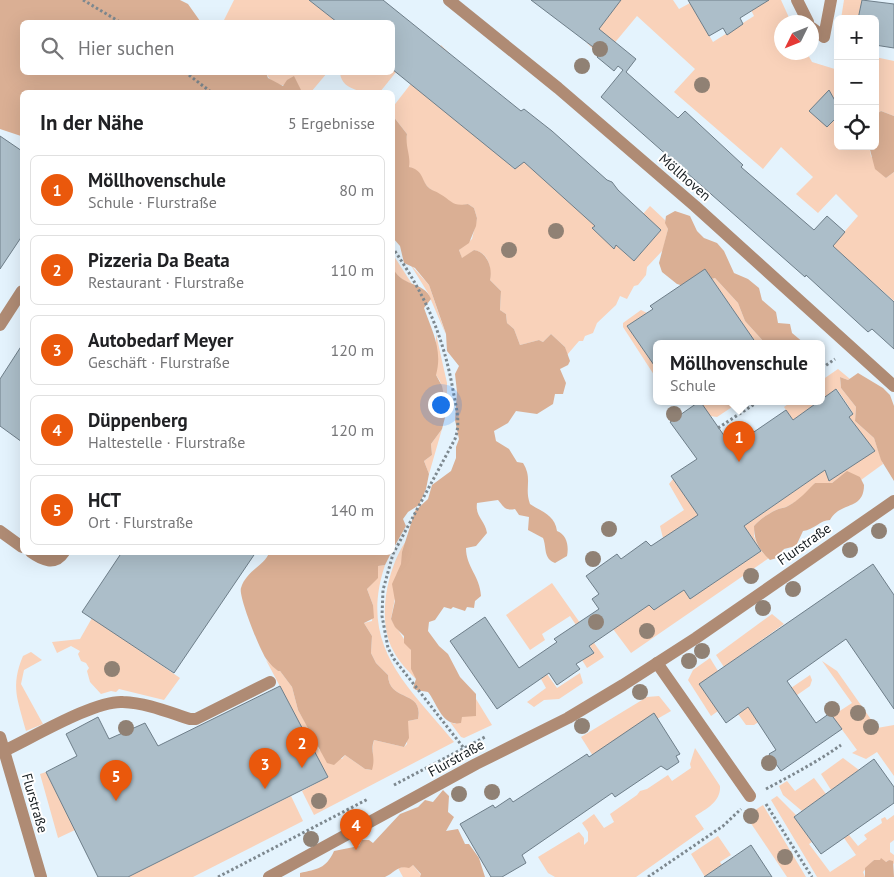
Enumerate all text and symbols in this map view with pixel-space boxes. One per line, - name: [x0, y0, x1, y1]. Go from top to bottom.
- north arrow: [774, 15, 819, 60]
- map controls: [834, 15, 879, 150]
- button: +: [834, 15, 879, 60]
- search box: [20, 20, 395, 75]
- icon: search: [38, 34, 66, 62]
- text: Hier suchen: [78, 36, 174, 60]
- button: −: [834, 60, 879, 105]
- button: locate: [834, 105, 879, 150]
- text: In der Nähe: [40, 109, 144, 136]
- text: 5 Ergebnisse: [288, 113, 375, 133]
- street label: Möllhoven: [655, 150, 715, 204]
- text: Möllhovenschule: [88, 168, 226, 192]
- text: 1: [52, 180, 62, 200]
- text: 80 m: [339, 180, 374, 200]
- text: Schule · Flurstraße: [88, 192, 217, 212]
- text: Pizzeria Da Beata: [88, 248, 230, 272]
- text: 2: [52, 260, 62, 280]
- text: 110 m: [331, 260, 374, 280]
- text: Restaurant · Flurstraße: [88, 272, 244, 292]
- text: Autobedarf Meyer: [88, 328, 233, 352]
- text: 3: [52, 340, 62, 360]
- text: 120 m: [331, 340, 374, 360]
- popup: [653, 340, 825, 405]
- text: Möllhovenschule: [670, 351, 808, 375]
- text: Geschäft · Flurstraße: [88, 352, 230, 372]
- text: Schule: [670, 375, 716, 395]
- your location: [428, 392, 454, 418]
- text: Düppenberg: [88, 408, 188, 432]
- text: 4: [52, 420, 62, 440]
- text: 120 m: [331, 420, 374, 440]
- pin: 1: [723, 421, 755, 462]
- text: Haltestelle · Flurstraße: [88, 432, 245, 452]
- text: HCT: [88, 488, 121, 512]
- text: 5: [52, 500, 62, 520]
- text: 140 m: [331, 500, 374, 520]
- text: Ort · Flurstraße: [88, 512, 193, 532]
- street label: Flurstraße: [774, 519, 834, 569]
- pin: 2: [286, 727, 318, 768]
- street label: Flurstraße: [425, 735, 487, 781]
- pin: 3: [249, 748, 281, 789]
- pin: 5: [100, 760, 132, 801]
- street label: Flurstraße: [18, 771, 52, 835]
- pin: 4: [340, 809, 372, 850]

